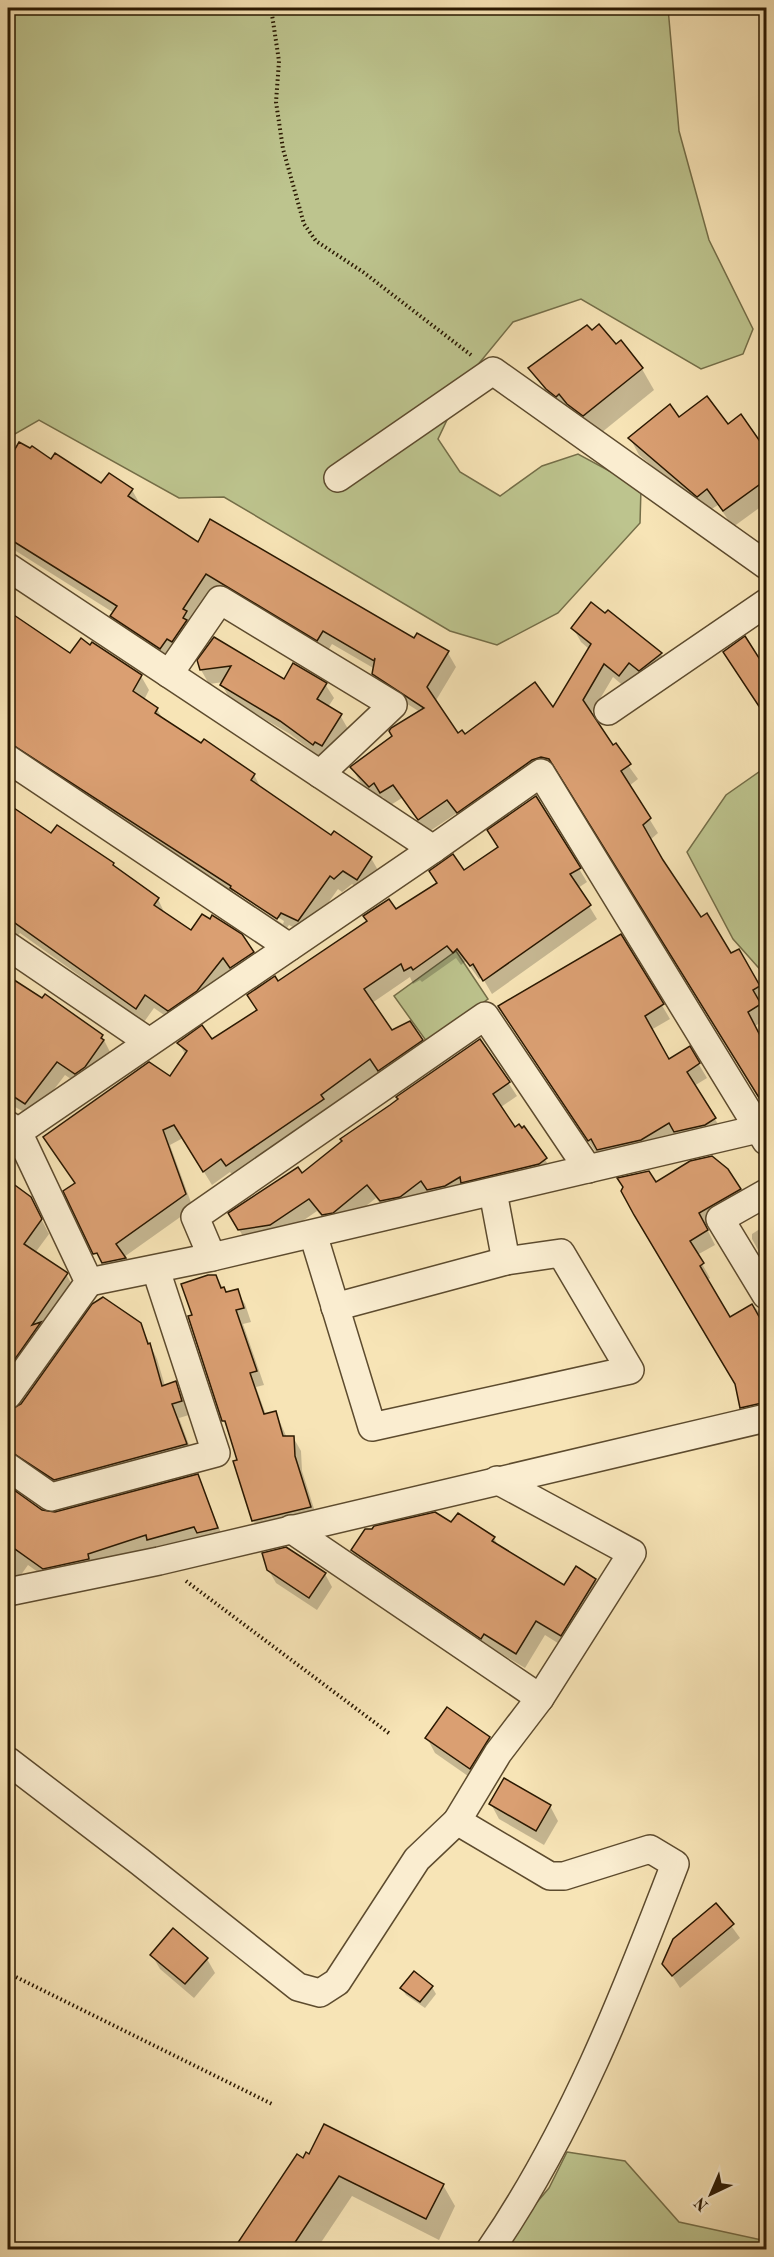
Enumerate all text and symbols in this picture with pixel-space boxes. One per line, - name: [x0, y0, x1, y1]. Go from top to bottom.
- north arrow: [681, 2164, 741, 2224]
- text: N: [691, 2193, 712, 2213]

